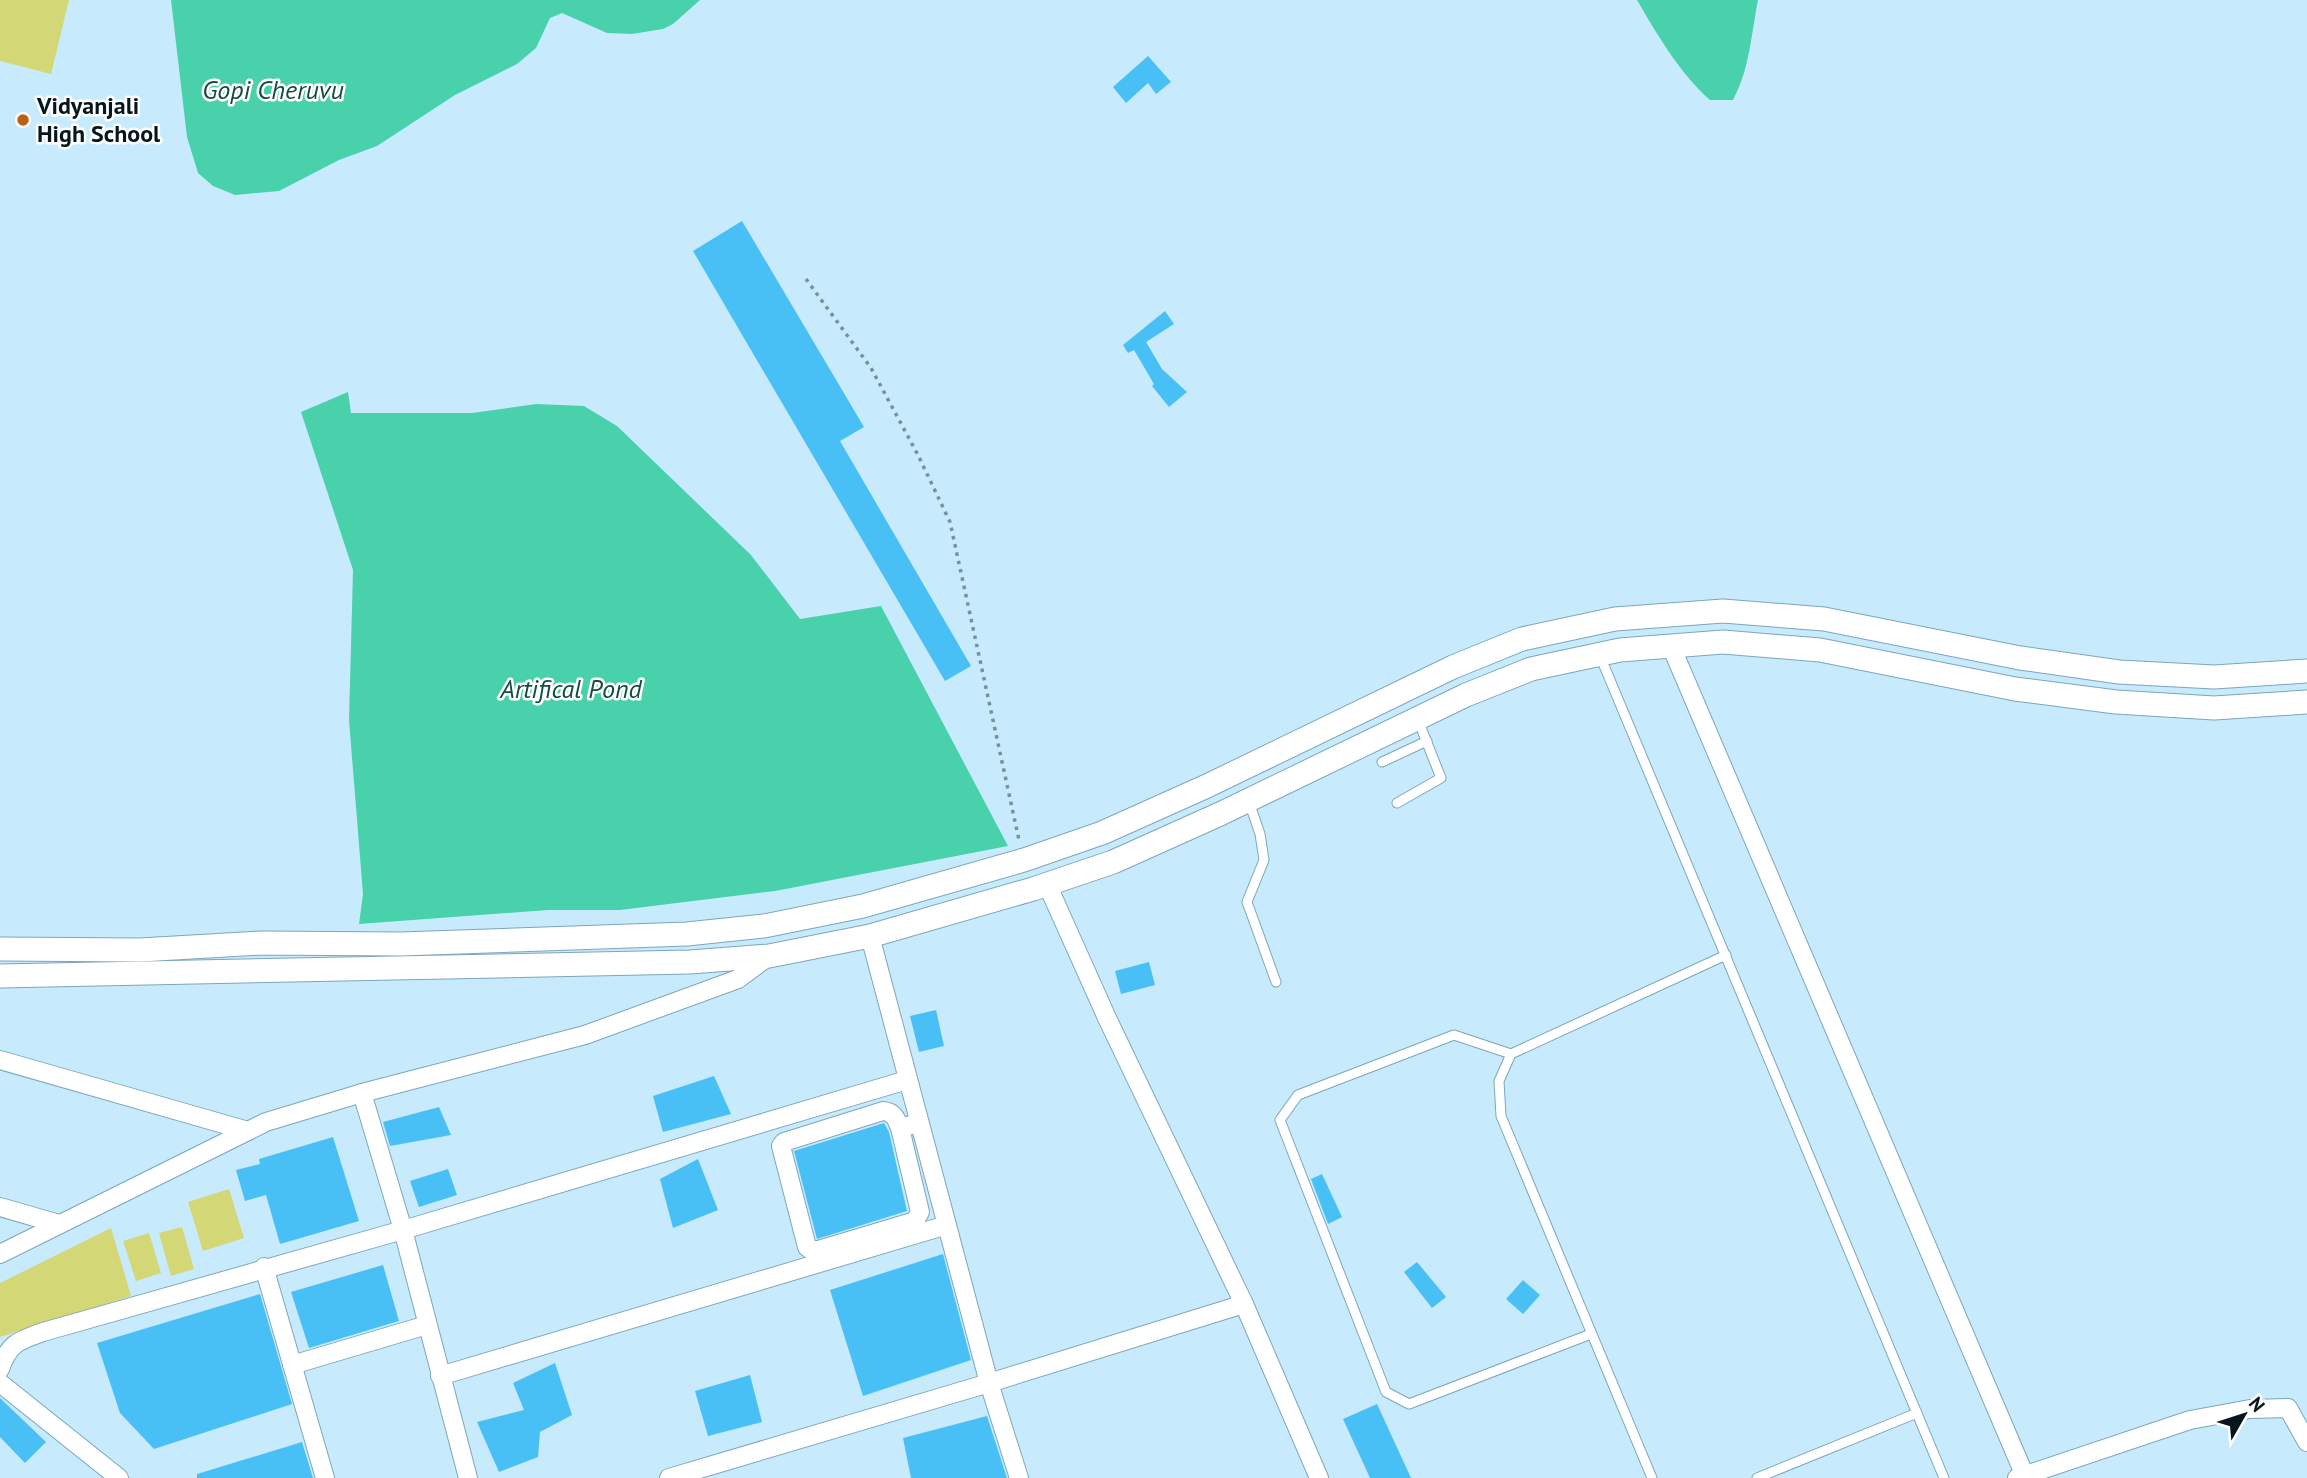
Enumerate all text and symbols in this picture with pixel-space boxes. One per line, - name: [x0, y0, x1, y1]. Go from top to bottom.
- water label: Gopi Cheruvu: [202, 73, 344, 106]
- place label: Vidyanjali High School: [36, 90, 161, 149]
- marker: Vidyanjali High School: [15, 112, 31, 128]
- water label: Artifical Pond: [499, 672, 643, 705]
- north arrow: [2209, 1380, 2279, 1450]
- text: N: [2244, 1392, 2270, 1417]

